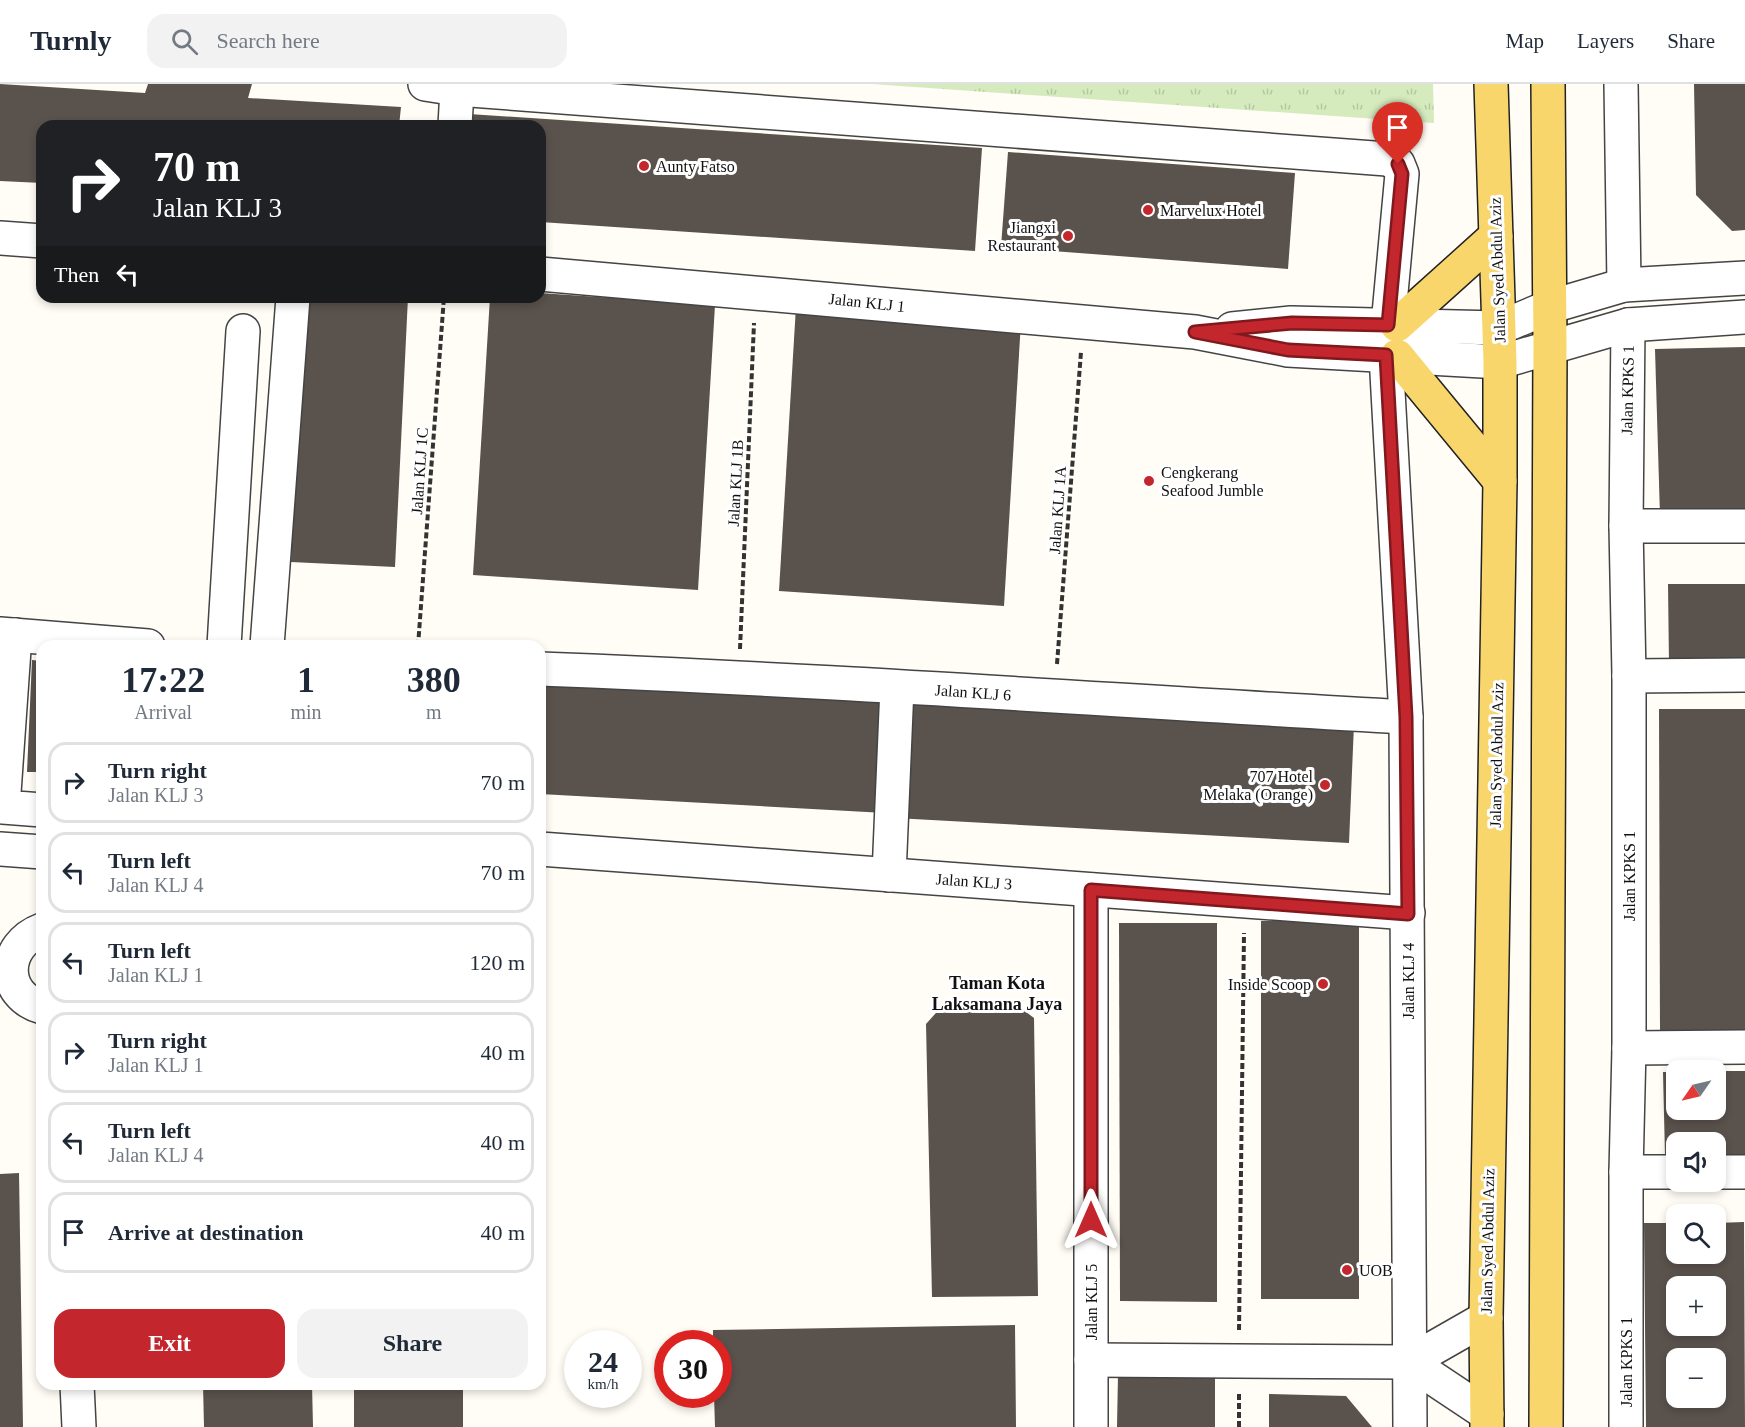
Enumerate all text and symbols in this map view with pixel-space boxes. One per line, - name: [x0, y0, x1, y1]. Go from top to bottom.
- search box: [147, 14, 567, 68]
- text: Turnly: [30, 25, 111, 56]
- icon: search: [168, 25, 201, 58]
- text: Search here: [216, 28, 320, 53]
- text: Map: [1506, 29, 1544, 53]
- text: Layers: [1577, 29, 1634, 53]
- text: Share: [1667, 29, 1715, 53]
- pin: [1372, 102, 1423, 164]
- icon: arrive: [1381, 111, 1414, 144]
- icon: right: [54, 144, 132, 222]
- text: 70 m: [153, 144, 241, 190]
- place label: Aunty Fatso: [656, 158, 735, 176]
- marker: Aunty Fatso: [637, 159, 651, 173]
- text: Jalan KLJ 3: [153, 193, 282, 223]
- street label: Jalan Syed Abdul Aziz: [1486, 197, 1510, 343]
- place label: Marvelux Hotel: [1160, 202, 1262, 219]
- marker: Marvelux Hotel: [1141, 203, 1155, 217]
- place label: Jiangxi Restaurant: [988, 219, 1057, 254]
- marker: Jiangxi Restaurant: [1061, 229, 1075, 243]
- icon: left: [111, 258, 144, 291]
- text: Then: [54, 262, 99, 287]
- street label: Jalan KLJ 1: [828, 290, 906, 315]
- street label: Jalan KPKS 1: [1618, 345, 1637, 435]
- street label: Jalan KLJ 1C: [408, 427, 431, 515]
- street label: Jalan KLJ 1B: [725, 439, 746, 527]
- place label: Cengkerang Seafood Jumble: [1161, 464, 1264, 499]
- street label: Jalan KLJ 1A: [1046, 465, 1069, 555]
- marker: Cengkerang Seafood Jumble: [1142, 474, 1156, 488]
- text: 17:22: [121, 660, 205, 700]
- text: 1: [297, 660, 315, 700]
- text: 380: [407, 660, 461, 700]
- street label: Jalan KLJ 6: [934, 681, 1012, 704]
- street label: Jalan Syed Abdul Aziz: [1487, 682, 1507, 828]
- text: Arrival: [134, 701, 192, 723]
- text: min: [290, 701, 322, 723]
- text: m: [426, 701, 442, 723]
- text: Turn right: [108, 758, 207, 783]
- icon: right: [57, 766, 90, 799]
- place label: 707 Hotel Melaka (Orange): [1203, 768, 1314, 804]
- text: 70 m: [480, 770, 525, 795]
- marker: 707 Hotel Melaka (Orange): [1318, 778, 1332, 792]
- text: Jalan KLJ 3: [108, 784, 204, 806]
- street label: Jalan KPKS 1: [1621, 831, 1638, 921]
- text: Turn left: [108, 848, 191, 873]
- icon: left: [57, 856, 90, 889]
- text: 70 m: [480, 860, 525, 885]
- street label: Jalan KLJ 3: [935, 870, 1013, 893]
- text: Jalan KLJ 4: [108, 874, 204, 896]
- text: Turn left: [108, 938, 191, 963]
- street label: Jalan KLJ 4: [1400, 943, 1417, 1019]
- icon: left: [57, 946, 90, 979]
- text: 120 m: [469, 950, 525, 975]
- text: Jalan KLJ 1: [108, 964, 204, 986]
- district label: Taman Kota Laksamana Jaya: [932, 973, 1062, 1014]
- place label: Inside Scoop: [1228, 976, 1311, 994]
- marker: Inside Scoop: [1316, 977, 1330, 991]
- text: Turn right: [108, 1028, 207, 1053]
- icon: right: [57, 1036, 90, 1069]
- text: 40 m: [480, 1040, 525, 1065]
- text: Jalan KLJ 1: [108, 1054, 204, 1076]
- north arrow: [1666, 1060, 1726, 1120]
- map controls: [1666, 1060, 1726, 1408]
- text: Turn left: [108, 1118, 191, 1143]
- icon: left: [57, 1126, 90, 1159]
- text: 40 m: [480, 1130, 525, 1155]
- button: sound: [1666, 1132, 1726, 1192]
- text: Jalan KLJ 4: [108, 1144, 204, 1166]
- street label: Jalan Syed Abdul Aziz: [1478, 1168, 1498, 1314]
- position arrow: [1059, 1188, 1123, 1252]
- button: search: [1666, 1204, 1726, 1264]
- icon: arrive: [57, 1216, 90, 1249]
- text: Arrive at destination: [108, 1220, 304, 1245]
- text: 40 m: [480, 1220, 525, 1245]
- place label: UOB: [1359, 1262, 1393, 1279]
- marker: UOB: [1340, 1263, 1354, 1277]
- street label: Jalan KLJ 5: [1083, 1264, 1100, 1340]
- button: +: [1666, 1276, 1726, 1336]
- button: Exit: [54, 1309, 285, 1378]
- button: Share: [297, 1309, 528, 1378]
- street label: Jalan KPKS 1: [1618, 1317, 1635, 1407]
- speed limit sign: 30: [654, 1330, 732, 1408]
- text: 24: [588, 1345, 618, 1378]
- button: −: [1666, 1348, 1726, 1408]
- text: km/h: [588, 1376, 618, 1392]

